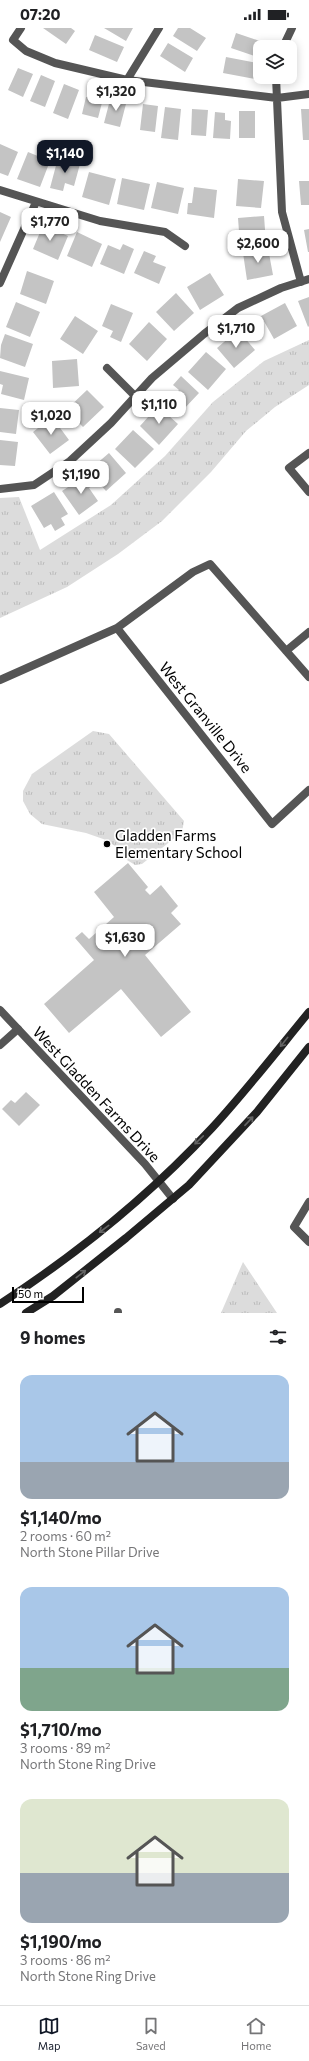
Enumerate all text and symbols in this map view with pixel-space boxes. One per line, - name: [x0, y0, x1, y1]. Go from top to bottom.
- text: 07:20: [20, 5, 60, 23]
- map controls: [253, 40, 297, 84]
- button: layers: [253, 40, 297, 84]
- pin: $1,320: [83, 78, 149, 112]
- text: $1,320: [96, 83, 136, 99]
- pin: $1,140: [32, 140, 98, 174]
- text: $1,140: [46, 145, 84, 161]
- pin: $1,770: [17, 208, 83, 242]
- text: $1,770: [30, 213, 70, 229]
- pin: $2,600: [225, 230, 291, 264]
- text: $2,600: [236, 235, 280, 251]
- pin: $1,710: [203, 315, 269, 349]
- text: $1,710: [217, 320, 255, 336]
- pin: $1,110: [126, 391, 192, 425]
- text: $1,110: [141, 396, 177, 412]
- pin: $1,020: [18, 402, 84, 436]
- text: $1,020: [31, 407, 71, 423]
- pin: $1,190: [48, 461, 114, 495]
- text: $1,190: [62, 466, 100, 482]
- street label: West Granville Drive: [156, 658, 256, 776]
- place label: Gladden Farms Elementary School: [115, 826, 242, 861]
- marker: Gladden Farms Elementary School: [102, 839, 112, 849]
- pin: $1,630: [92, 924, 158, 958]
- text: $1,630: [105, 929, 145, 945]
- street label: West Gladden Farms Drive: [30, 1023, 165, 1165]
- one-way arrow: [280, 1037, 289, 1048]
- one-way arrow: [244, 1116, 254, 1126]
- one-way arrow: [194, 1136, 204, 1145]
- one-way arrow: [99, 1225, 110, 1233]
- one-way arrow: [75, 1270, 86, 1278]
- scale bar: [12, 1285, 84, 1304]
- text: 50 m: [18, 1287, 43, 1300]
- icon: filters: [267, 1326, 289, 1348]
- text: 9 homes: [20, 1327, 85, 1348]
- icon: home: [119, 1401, 191, 1473]
- text: $1,140/mo: [20, 1507, 102, 1528]
- text: 2 rooms · 60 m²: [20, 1528, 111, 1544]
- text: North Stone Pillar Drive: [20, 1544, 159, 1560]
- icon: home: [119, 1613, 191, 1685]
- text: $1,710/mo: [20, 1719, 102, 1740]
- text: 3 rooms · 89 m²: [20, 1740, 111, 1756]
- text: North Stone Ring Drive: [20, 1756, 156, 1772]
- icon: home: [119, 1825, 191, 1897]
- text: $1,190/mo: [20, 1931, 102, 1952]
- text: 3 rooms · 86 m²: [20, 1952, 111, 1968]
- text: North Stone Ring Drive: [20, 1968, 156, 1984]
- tab: Map: [38, 2015, 60, 2052]
- tab: Saved: [136, 2015, 166, 2052]
- tab: Home: [241, 2015, 271, 2052]

